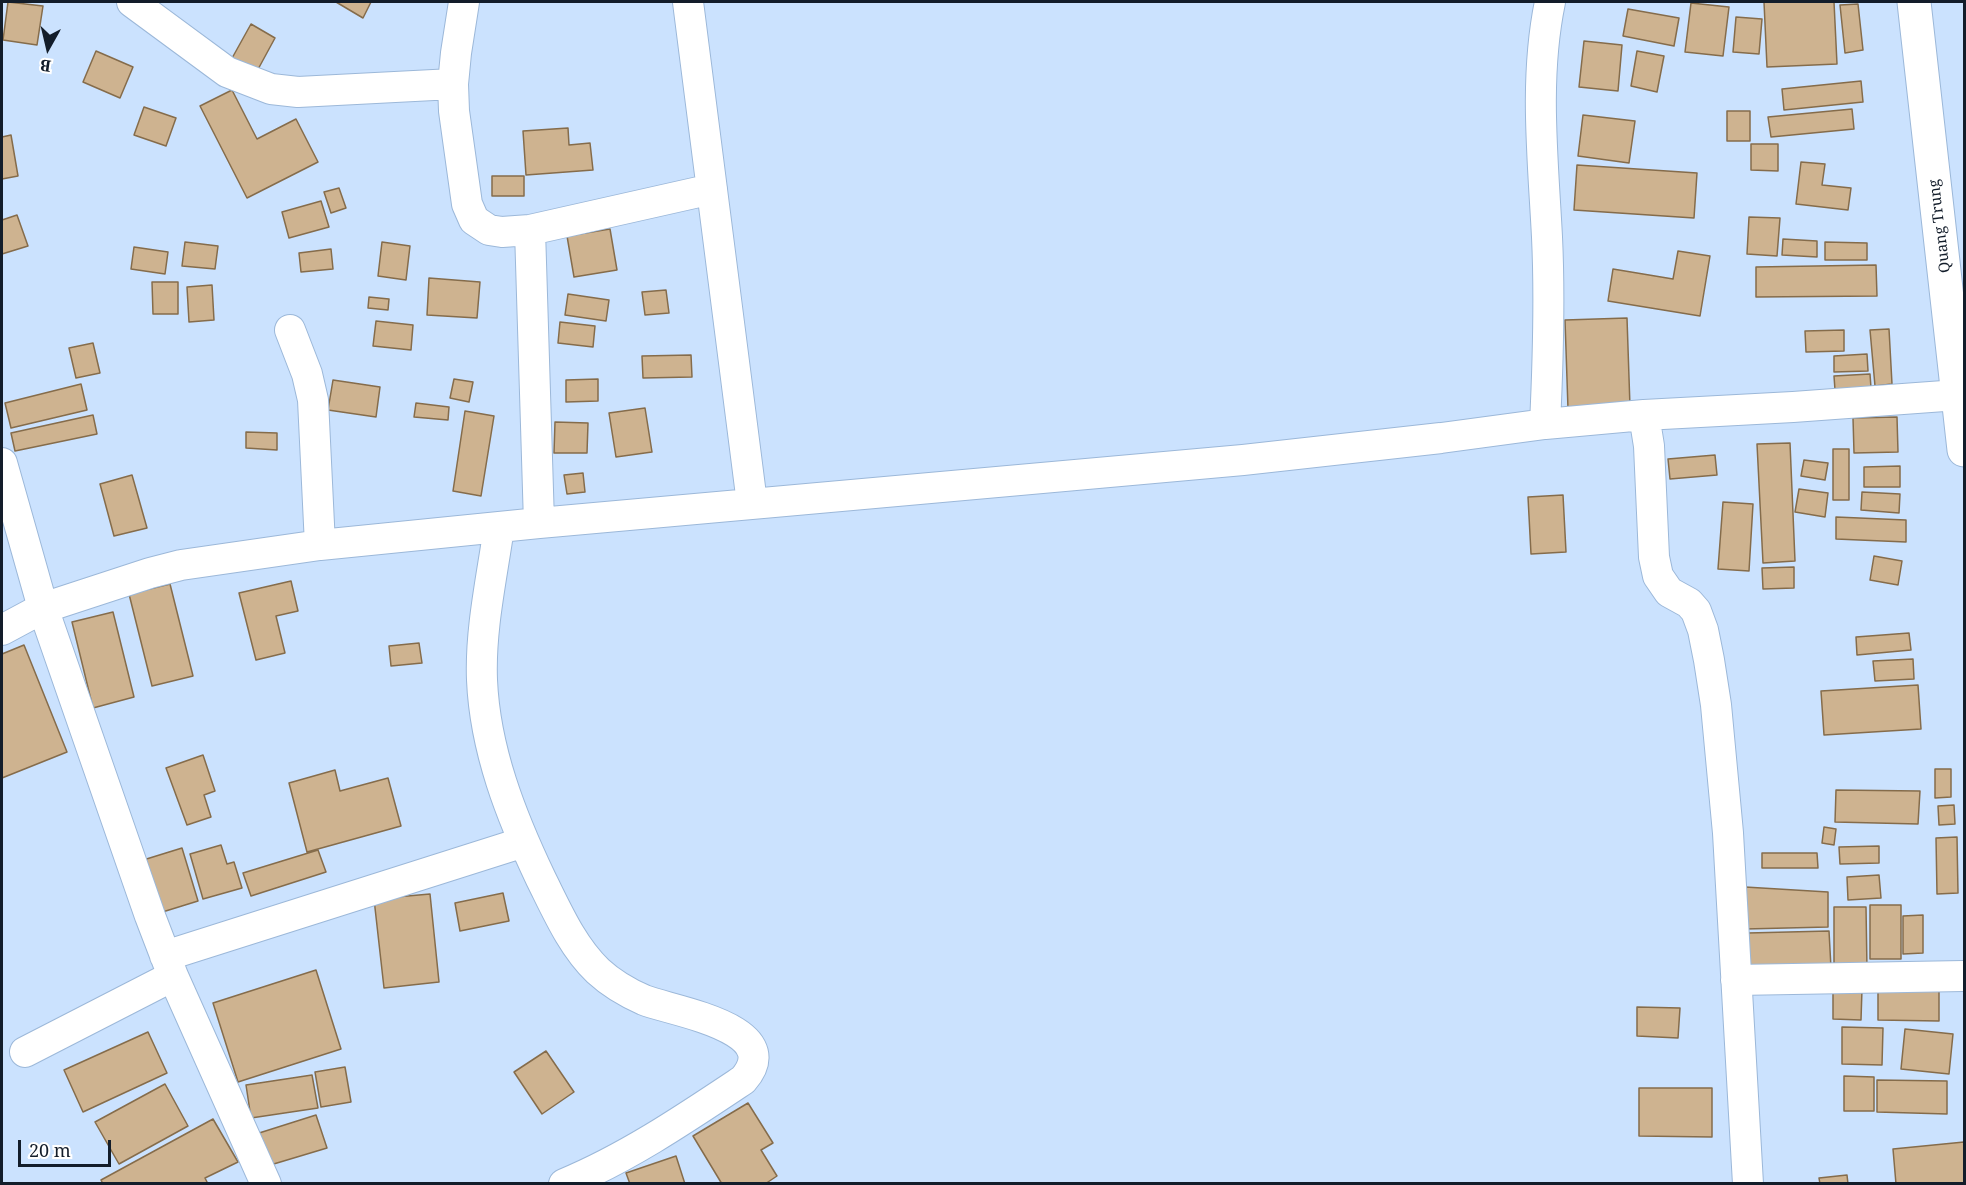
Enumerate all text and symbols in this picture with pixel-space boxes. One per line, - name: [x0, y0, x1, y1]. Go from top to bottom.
- north arrow: [18, 18, 78, 78]
- text: B: [39, 54, 52, 77]
- street label: Quang Trung: [1925, 178, 1955, 274]
- scale bar: [21, 1128, 114, 1166]
- text: 20 m: [29, 1138, 71, 1162]

